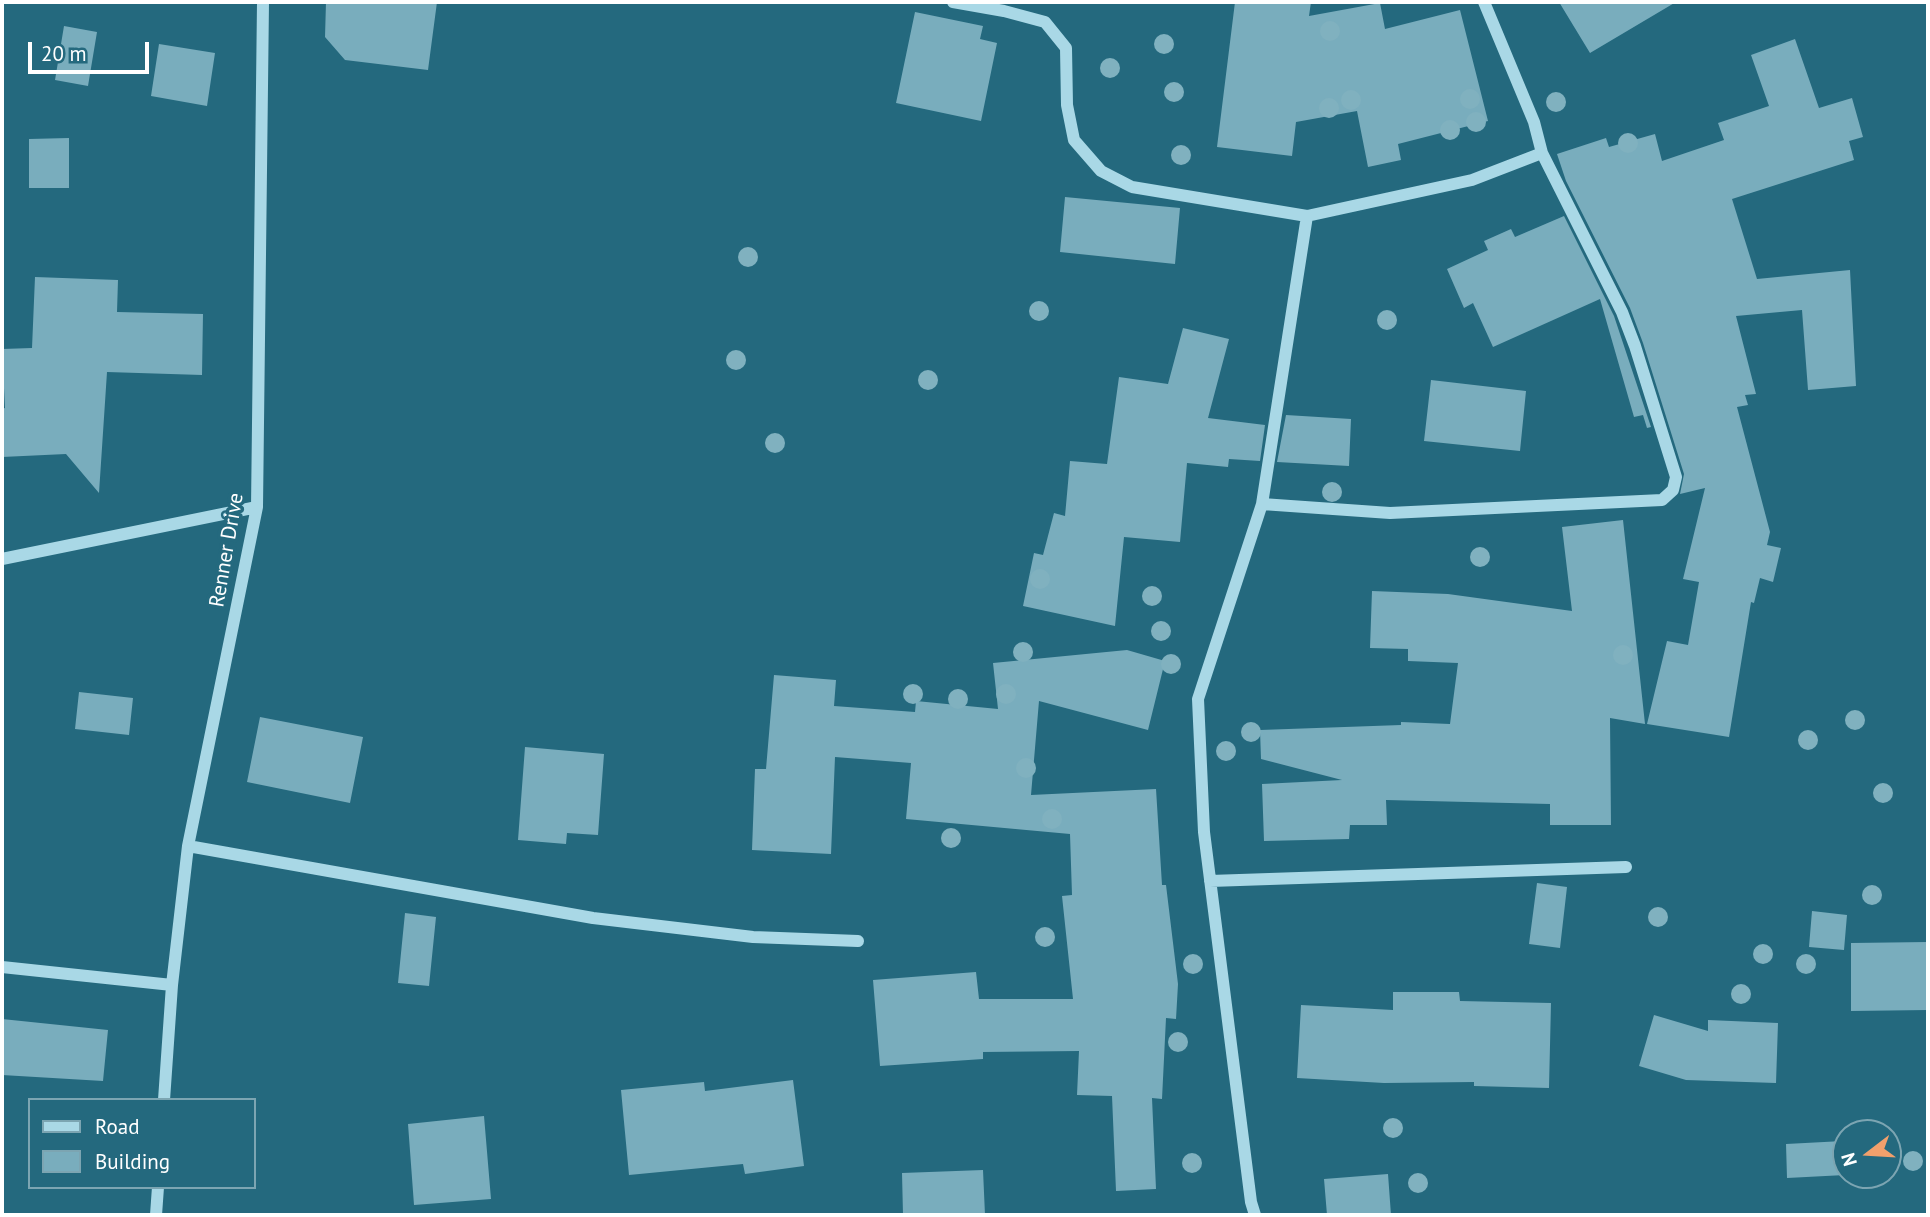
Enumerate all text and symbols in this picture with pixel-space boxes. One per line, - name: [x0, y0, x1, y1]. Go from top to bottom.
- scale bar: [32, 28, 152, 72]
- text: 20 m: [41, 40, 87, 67]
- street label: Renner Drive: [205, 491, 249, 609]
- legend: [28, 1098, 256, 1189]
- text: Road: [95, 1113, 139, 1140]
- north arrow: [1832, 1119, 1902, 1189]
- text: Building: [95, 1148, 170, 1175]
- text: N: [1836, 1150, 1862, 1169]

